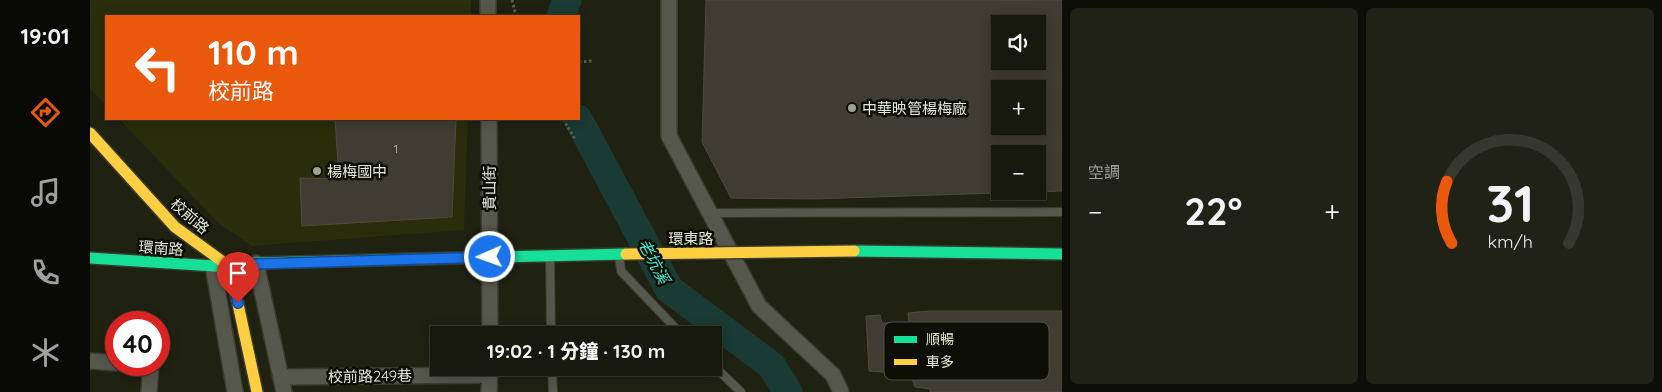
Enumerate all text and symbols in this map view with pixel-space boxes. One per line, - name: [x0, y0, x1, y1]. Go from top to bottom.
- map controls: [991, 15, 1046, 200]
- button: sound: [991, 15, 1046, 70]
- text: 19:01: [20, 22, 70, 50]
- text: 110 m: [208, 30, 299, 74]
- icon: left: [125, 35, 190, 100]
- text: 校前路: [208, 77, 274, 105]
- button: +: [991, 80, 1046, 135]
- icon: directions: [28, 95, 63, 130]
- place label: 中華映管楊梅廠: [862, 99, 967, 118]
- marker: 中華映管楊梅廠: [846, 102, 858, 114]
- house number: 1: [394, 141, 398, 156]
- button: −: [991, 145, 1046, 200]
- place label: 楊梅國中: [327, 162, 387, 181]
- text: 空調: [1088, 162, 1120, 182]
- marker: 楊梅國中: [311, 165, 323, 177]
- street label: 貴山街: [480, 165, 499, 211]
- text: 31: [1486, 170, 1534, 235]
- icon: music: [28, 175, 63, 210]
- text: 22°: [1184, 187, 1242, 235]
- street label: 校前路: [167, 194, 213, 238]
- text: −: [1088, 194, 1103, 229]
- text: +: [1324, 194, 1340, 229]
- street label: 環東路: [668, 229, 714, 248]
- position arrow: [463, 230, 515, 282]
- text: km/h: [1487, 230, 1533, 252]
- water label: 老坑溪: [634, 235, 675, 289]
- street label: 環南路: [138, 237, 184, 259]
- pin: [217, 252, 259, 303]
- icon: phone: [28, 255, 63, 290]
- icon: arrive: [224, 259, 252, 287]
- speed limit sign: 40: [105, 311, 170, 376]
- legend: [884, 322, 1049, 380]
- text: 順暢: [926, 330, 954, 348]
- icon: climate: [28, 335, 63, 370]
- text: 19:02 · 1 分鐘 · 130 m: [487, 339, 665, 363]
- text: 車多: [926, 353, 954, 371]
- street label: 校前路249巷: [328, 366, 412, 386]

